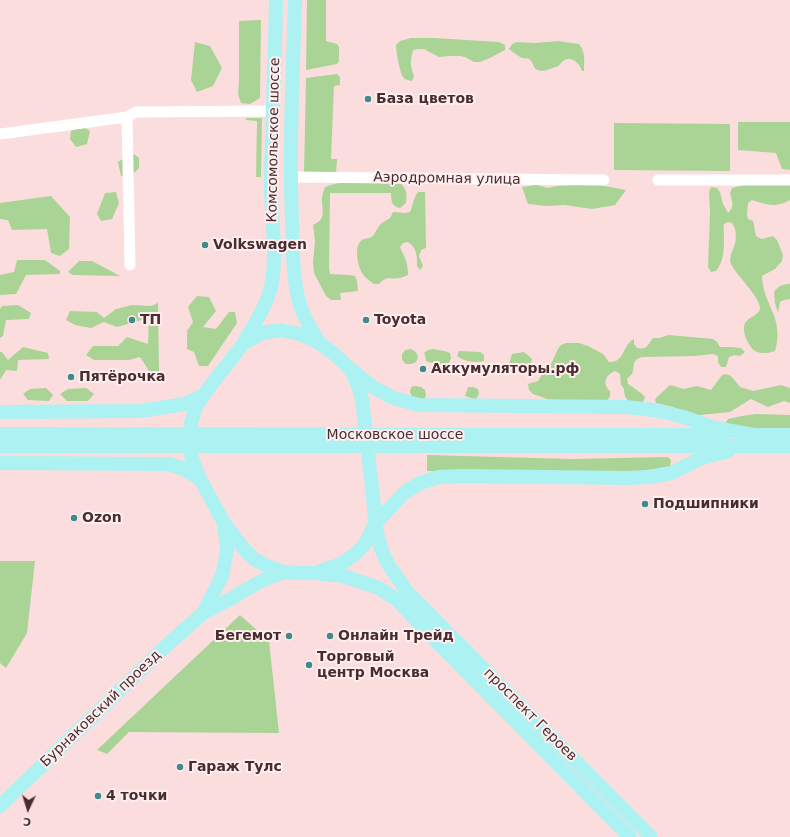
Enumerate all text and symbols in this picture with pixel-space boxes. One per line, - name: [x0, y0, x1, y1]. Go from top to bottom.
- street label: Комсомольское шоссе: [264, 57, 284, 223]
- place label: База цветов: [376, 91, 474, 107]
- marker: База цветов: [363, 94, 373, 104]
- street label: Аэродромная улица: [373, 169, 521, 189]
- place label: Volkswagen: [213, 237, 307, 253]
- marker: Volkswagen: [200, 240, 210, 250]
- place label: ТП: [140, 312, 161, 328]
- place label: Toyota: [374, 312, 426, 328]
- marker: ТП: [127, 315, 137, 325]
- marker: Toyota: [361, 315, 371, 325]
- place label: Аккумуляторы.рф: [431, 361, 579, 377]
- marker: Аккумуляторы.рф: [418, 364, 428, 374]
- place label: Пятёрочка: [79, 369, 166, 385]
- marker: Пятёрочка: [66, 372, 76, 382]
- street label: Московское шоссе: [327, 427, 463, 443]
- place label: Подшипники: [653, 496, 759, 512]
- marker: Подшипники: [640, 499, 650, 509]
- place label: Ozon: [82, 510, 122, 526]
- marker: Ozon: [69, 513, 79, 523]
- place label: Бегемот: [215, 628, 281, 644]
- place label: Онлайн Трейд: [338, 628, 454, 644]
- marker: Бегемот: [284, 631, 294, 641]
- marker: Онлайн Трейд: [325, 631, 335, 641]
- street label: Бурнаковский проезд: [37, 647, 165, 771]
- place label: Торговый центр Москва: [317, 649, 429, 682]
- marker: Торговый центр Москва: [304, 660, 314, 670]
- street label: проспект Героев: [480, 665, 580, 765]
- place label: Гараж Тулс: [188, 759, 282, 775]
- marker: Гараж Тулс: [175, 762, 185, 772]
- place label: 4 точки: [106, 788, 167, 804]
- north arrow: [8, 789, 48, 829]
- marker: 4 точки: [93, 791, 103, 801]
- text: С: [23, 815, 32, 828]

